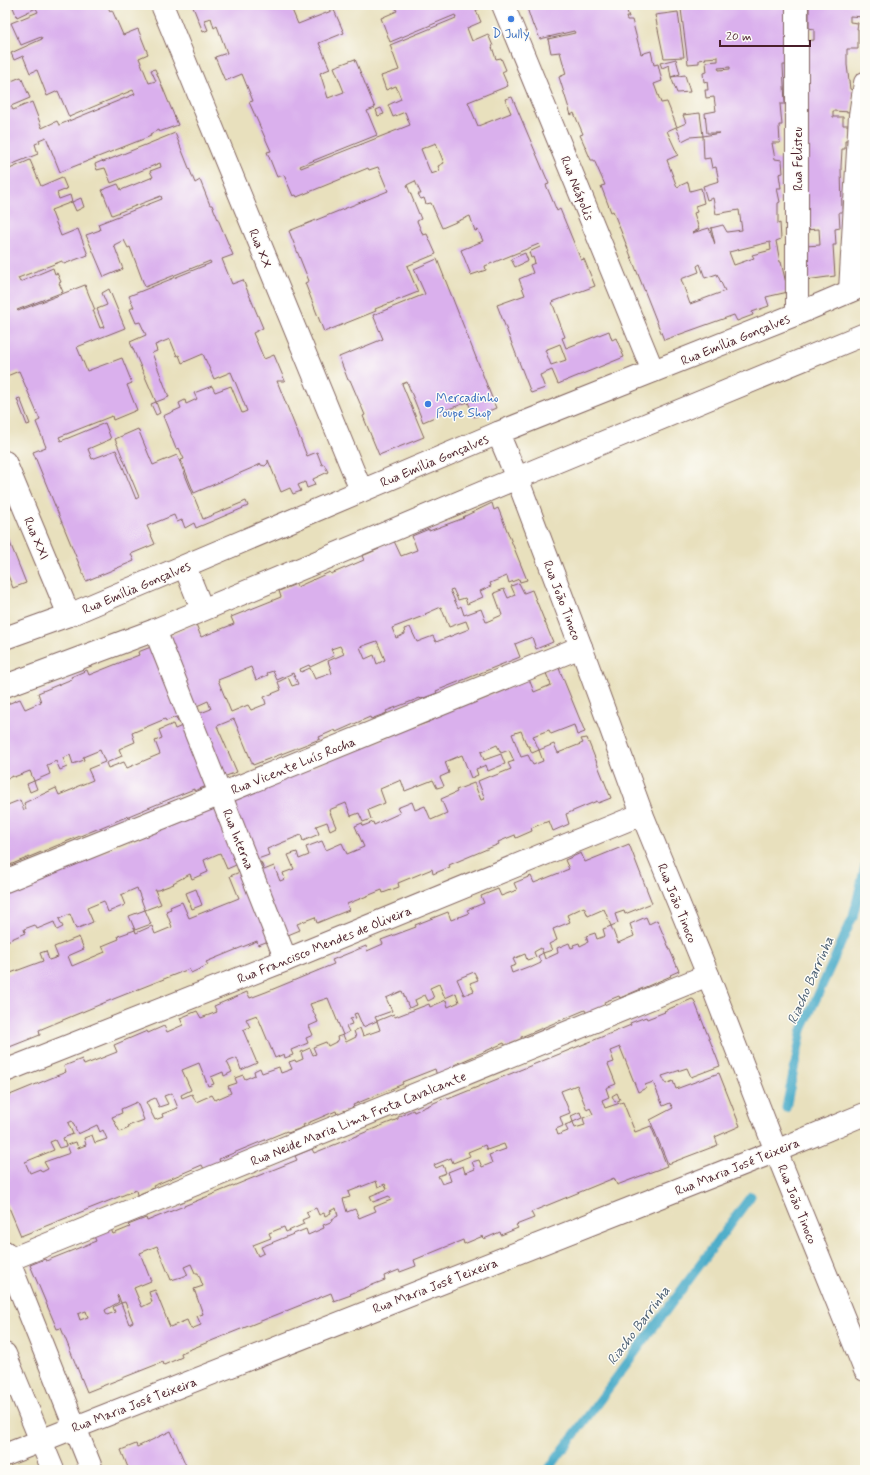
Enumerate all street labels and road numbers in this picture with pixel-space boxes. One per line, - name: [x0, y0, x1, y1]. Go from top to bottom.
- street label: Rua Felisteu: [790, 127, 807, 191]
- street label: Rua Neápolis: [556, 154, 597, 224]
- street label: Rua XX: [244, 226, 275, 271]
- street label: Rua Emília Gonçalves: [678, 311, 793, 370]
- street label: Rua Emília Gonçalves: [378, 431, 491, 492]
- street label: Rua XXI: [19, 515, 52, 563]
- street label: Rua Emília Gonçalves: [80, 558, 193, 619]
- street label: Rua João Tinoco: [539, 558, 585, 643]
- street label: Rua Vicente Luís Rocha: [229, 733, 359, 799]
- street label: Rua Interna: [218, 807, 257, 872]
- street label: Rua João Tinoco: [653, 861, 700, 946]
- street label: Rua Francisco Mendes de Oliveira: [235, 902, 415, 988]
- street label: Rua Neide Maria Lima Frota Cavalcante: [248, 1068, 469, 1171]
- street label: Rua Maria José Teixeira: [673, 1135, 803, 1200]
- street label: Rua João Tinoco: [773, 1162, 820, 1247]
- street label: Rua Maria José Teixeira: [370, 1255, 501, 1318]
- street label: Rua Maria José Teixeira: [69, 1374, 200, 1437]

